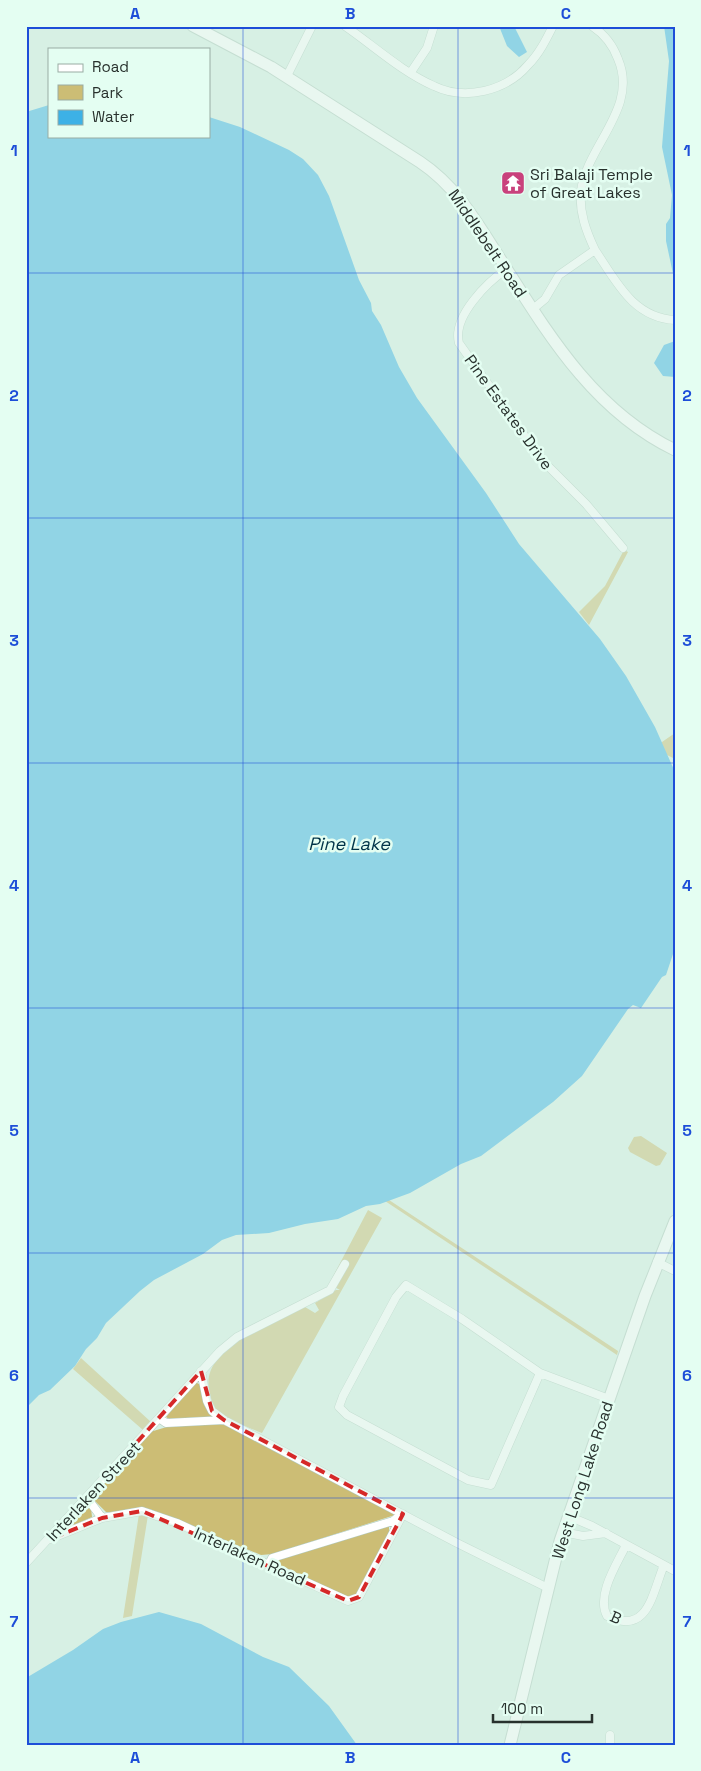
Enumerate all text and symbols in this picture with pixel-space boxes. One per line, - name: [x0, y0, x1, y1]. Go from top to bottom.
- text: A: [130, 3, 140, 24]
- text: B: [345, 3, 355, 24]
- text: C: [561, 3, 571, 24]
- legend: [48, 48, 210, 138]
- text: Road: [92, 57, 129, 76]
- text: Park: [92, 83, 123, 102]
- text: Water: [92, 107, 135, 126]
- text: 1: [10, 140, 18, 161]
- text: 1: [683, 140, 691, 161]
- place label: Sri Balaji Temple of Great Lakes: [530, 164, 653, 203]
- temple icon: Sri Balaji Temple of Great Lakes: [500, 170, 526, 196]
- street label: Middlebelt Road: [444, 185, 532, 301]
- street label: Pine Estates Drive: [460, 350, 558, 474]
- text: 2: [9, 385, 19, 406]
- text: 2: [682, 385, 692, 406]
- text: 3: [9, 630, 19, 651]
- text: 3: [682, 630, 692, 651]
- water label: Pine Lake: [308, 832, 391, 855]
- text: 4: [9, 875, 19, 896]
- text: 4: [682, 875, 692, 896]
- text: 5: [9, 1120, 19, 1141]
- text: 5: [682, 1120, 692, 1141]
- text: 6: [9, 1365, 19, 1386]
- text: 6: [682, 1365, 692, 1386]
- street label: West Long Lake Road: [547, 1399, 618, 1562]
- street label: Interlaken Street: [41, 1437, 145, 1546]
- street label: Interlaken Road: [191, 1522, 309, 1590]
- street label: B: [607, 1606, 625, 1629]
- text: 7: [10, 1611, 19, 1632]
- text: 7: [683, 1611, 692, 1632]
- scale bar: [493, 1691, 592, 1723]
- text: 100 m: [501, 1699, 543, 1718]
- text: A: [130, 1747, 140, 1768]
- text: B: [345, 1747, 355, 1768]
- text: C: [561, 1747, 571, 1768]

